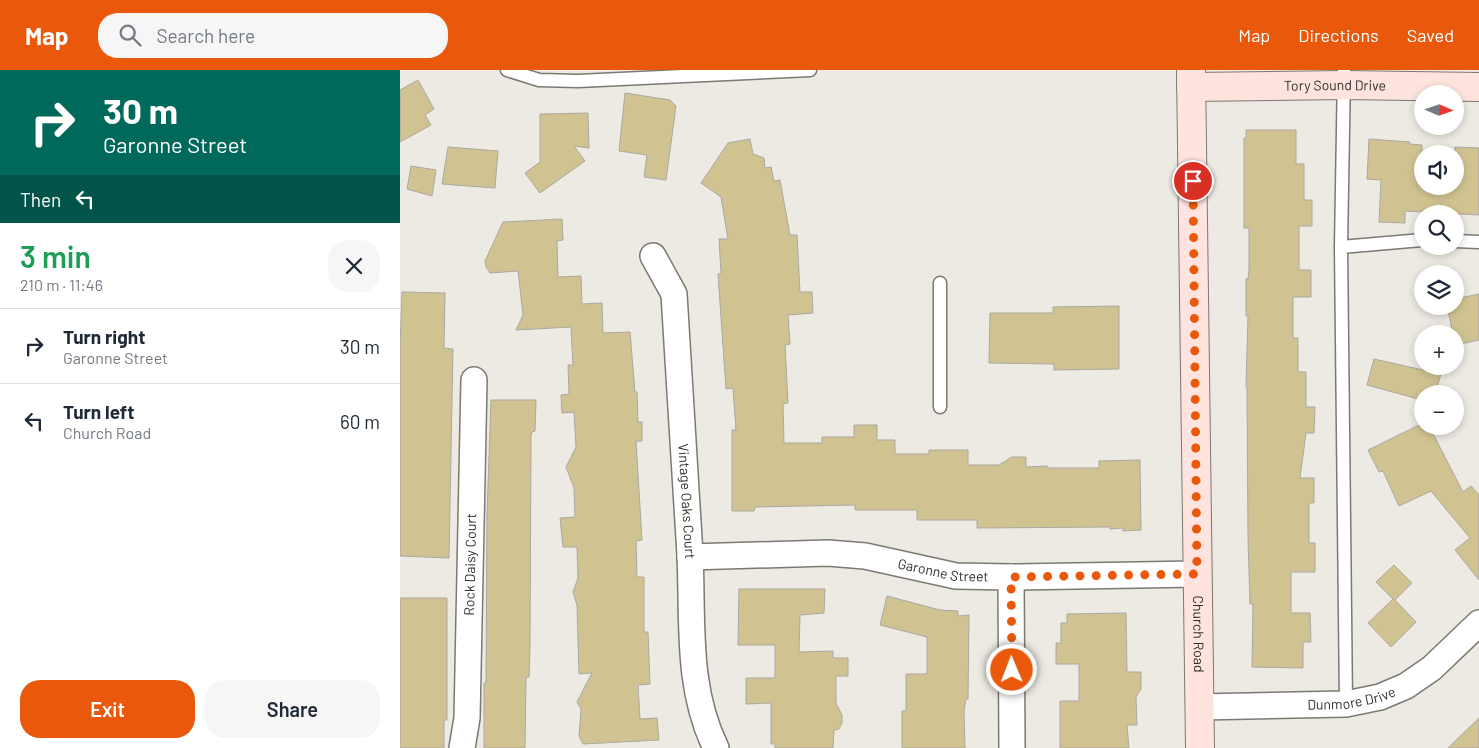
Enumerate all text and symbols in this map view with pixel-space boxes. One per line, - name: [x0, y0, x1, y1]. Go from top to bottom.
- search box: [98, 13, 448, 58]
- text: Map: [25, 21, 68, 50]
- icon: search: [116, 21, 144, 49]
- text: Search here: [156, 24, 255, 47]
- text: Map: [1238, 24, 1270, 46]
- text: Directions: [1298, 24, 1379, 46]
- text: Saved: [1407, 24, 1454, 46]
- street label: Tory Sound Drive: [1284, 76, 1386, 94]
- north arrow: [1414, 85, 1464, 135]
- map controls: [1414, 85, 1464, 435]
- text: 30 m: [103, 89, 178, 131]
- icon: right: [20, 90, 85, 155]
- text: Garonne Street: [103, 131, 247, 157]
- button: sound: [1414, 145, 1464, 195]
- pin: [1172, 160, 1214, 202]
- icon: arrive: [1179, 167, 1207, 195]
- icon: left: [71, 185, 99, 213]
- text: Then: [20, 188, 61, 211]
- button: search: [1414, 205, 1464, 255]
- text: 3 min: [20, 238, 91, 274]
- button: close: [328, 240, 380, 292]
- button: layers: [1414, 265, 1464, 315]
- text: 210 m · 11:46: [20, 275, 103, 294]
- text: Turn right: [63, 325, 145, 348]
- button: +: [1414, 325, 1464, 375]
- icon: right: [20, 332, 48, 360]
- text: 30 m: [340, 335, 380, 358]
- text: Garonne Street: [63, 348, 168, 367]
- button: −: [1414, 385, 1464, 435]
- text: Turn left: [63, 400, 134, 423]
- icon: left: [20, 407, 48, 435]
- text: 60 m: [340, 410, 380, 433]
- text: Church Road: [63, 423, 151, 442]
- street label: Vintage Oaks Court: [675, 443, 699, 559]
- street label: Rock Daisy Court: [460, 513, 479, 616]
- street label: Garonne Street: [896, 554, 989, 585]
- street label: Church Road: [1190, 595, 1208, 673]
- position arrow: [985, 643, 1037, 695]
- button: Exit: [20, 680, 195, 738]
- button: Share: [205, 680, 380, 738]
- street label: Dunmore Drive: [1307, 683, 1398, 713]

